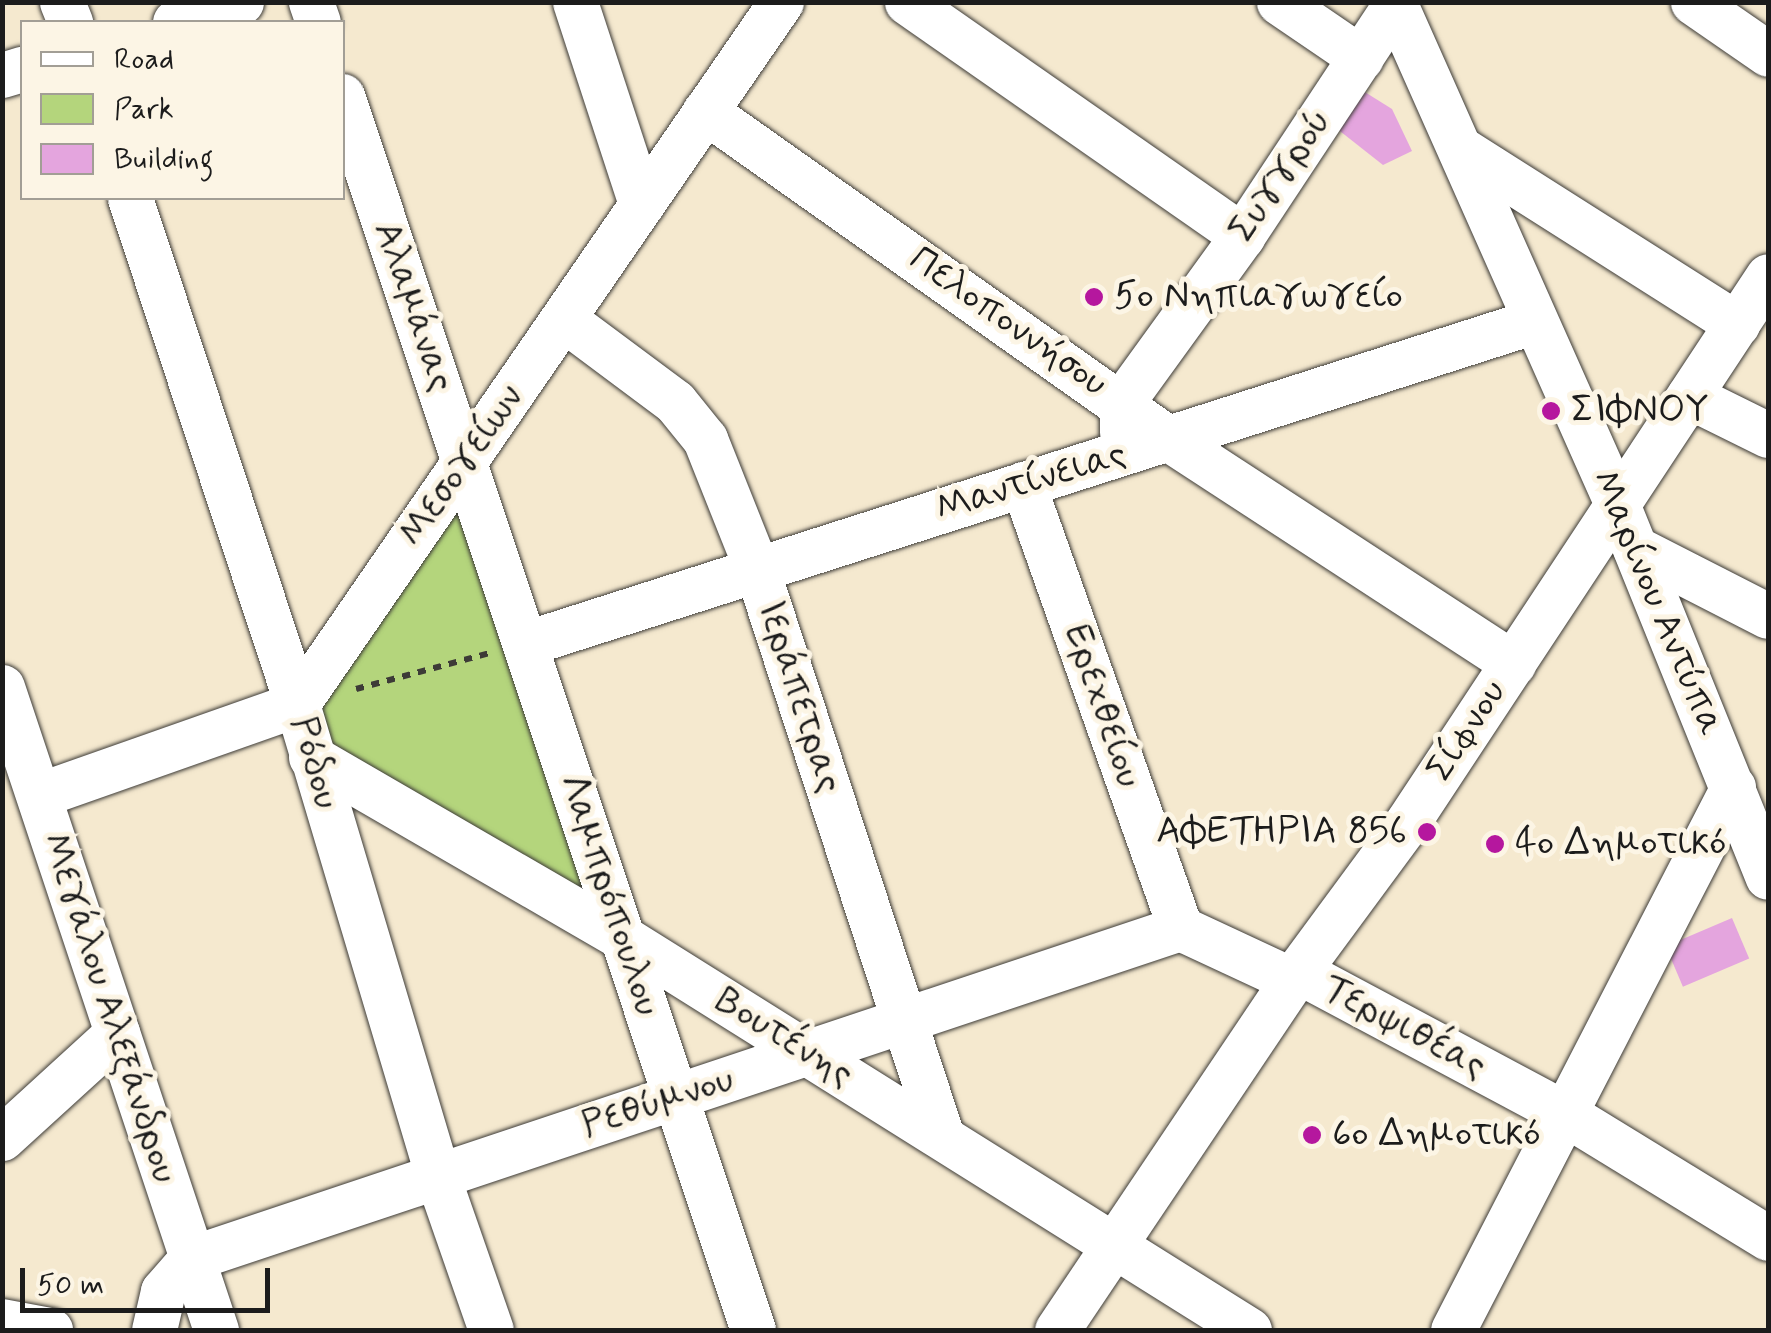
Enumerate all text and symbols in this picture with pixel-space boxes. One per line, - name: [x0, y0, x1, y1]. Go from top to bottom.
- legend: [20, 20, 345, 200]
- text: Road: [114, 40, 174, 79]
- text: Park: [114, 90, 174, 129]
- street label: Συγγρού: [1220, 101, 1342, 251]
- text: Building: [114, 140, 213, 179]
- street label: Αλαμάνας: [363, 216, 463, 398]
- street label: Πελοποννήσου: [900, 237, 1116, 407]
- place label: 5ο Νηπιαγωγείο: [1114, 274, 1403, 320]
- marker: 5ο Νηπιαγωγείο: [1083, 286, 1105, 308]
- street label: Μεσογείων: [390, 376, 534, 556]
- place label: ΣΙΦΝΟΥ: [1571, 388, 1709, 434]
- marker: ΣΙΦΝΟΥ: [1540, 400, 1562, 422]
- street label: Μαντίνειας: [930, 431, 1132, 533]
- street label: Μαρίνου Αντύπα: [1581, 463, 1733, 743]
- street label: Ιεράπετρας: [747, 595, 851, 799]
- street label: Ερεχθείου: [1053, 619, 1151, 793]
- street label: Σίφνου: [1417, 672, 1517, 790]
- street label: Ρόδου: [279, 712, 349, 814]
- street label: Λαμπρόπουλου: [549, 769, 669, 1021]
- place label: ΑΦΕΤΗΡΙΑ 856: [1156, 809, 1407, 855]
- marker: ΑΦΕΤΗΡΙΑ 856: [1416, 821, 1438, 843]
- place label: 4ο Δημοτικό: [1515, 821, 1726, 867]
- street label: Μεγάλου Αλεξάνδρου: [31, 827, 187, 1189]
- marker: 4ο Δημοτικό: [1484, 833, 1506, 855]
- street label: Τερψιθέας: [1315, 966, 1493, 1090]
- street label: Βουτένης: [707, 978, 861, 1098]
- street label: Ρεθύμνου: [576, 1057, 740, 1149]
- place label: 6ο Δημοτικό: [1332, 1112, 1541, 1158]
- marker: 6ο Δημοτικό: [1301, 1124, 1323, 1146]
- scale bar: [25, 1248, 275, 1310]
- text: 50 m: [37, 1266, 104, 1305]

